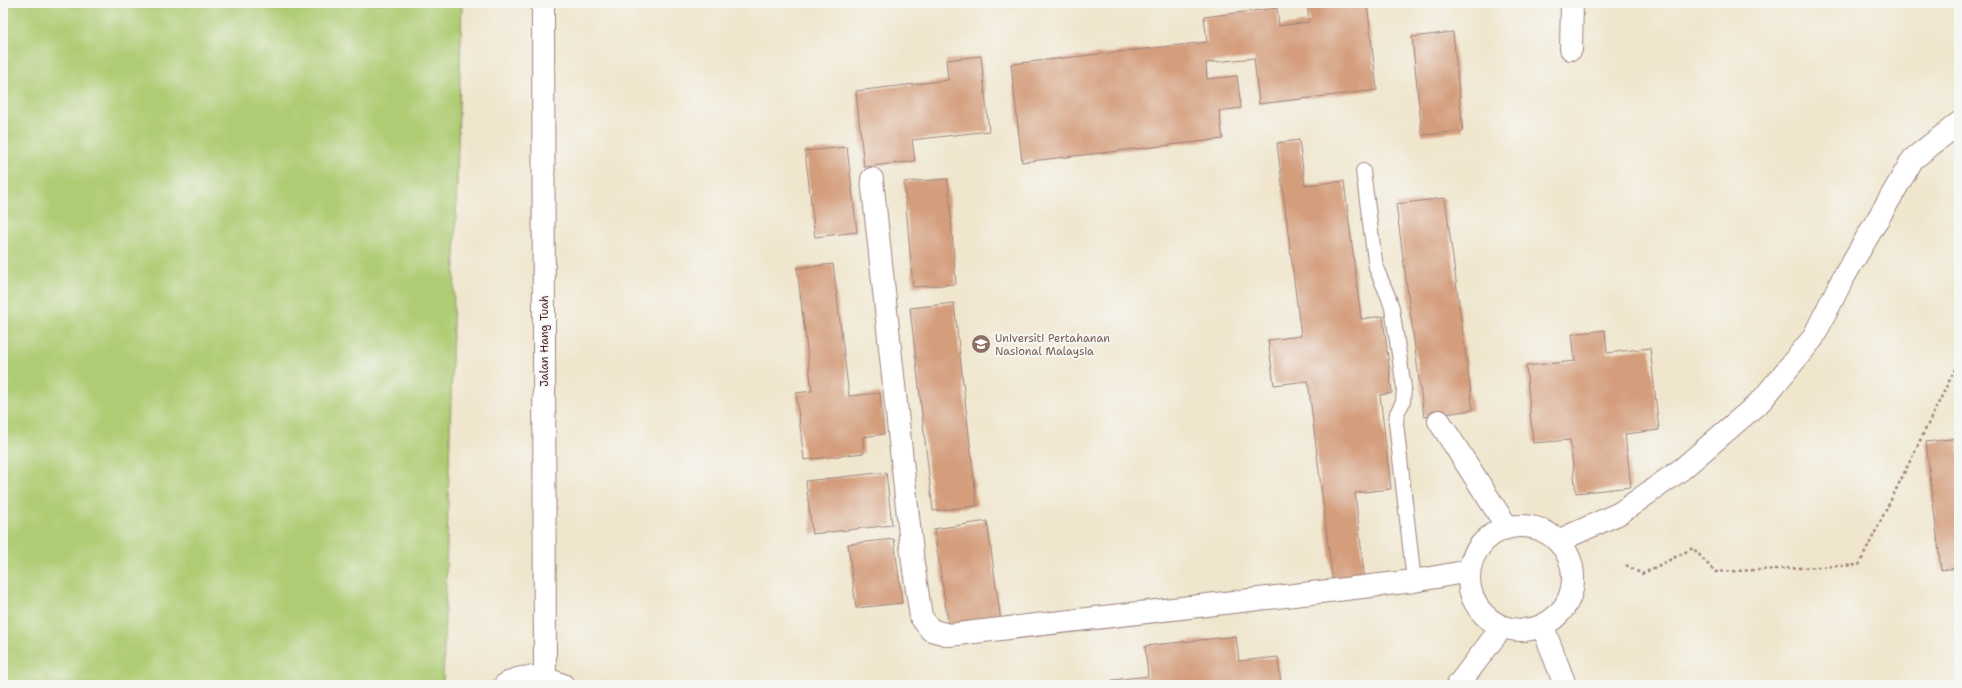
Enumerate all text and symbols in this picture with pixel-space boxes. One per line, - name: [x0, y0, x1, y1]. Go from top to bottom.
- street label: Jalan Hang Tuah: [537, 295, 552, 387]
- place label: Universiti Pertahanan Nasional Malaysia: [995, 331, 1110, 359]
- school or university icon: Universiti Pertahanan Nasional Malaysia: [970, 333, 992, 355]

